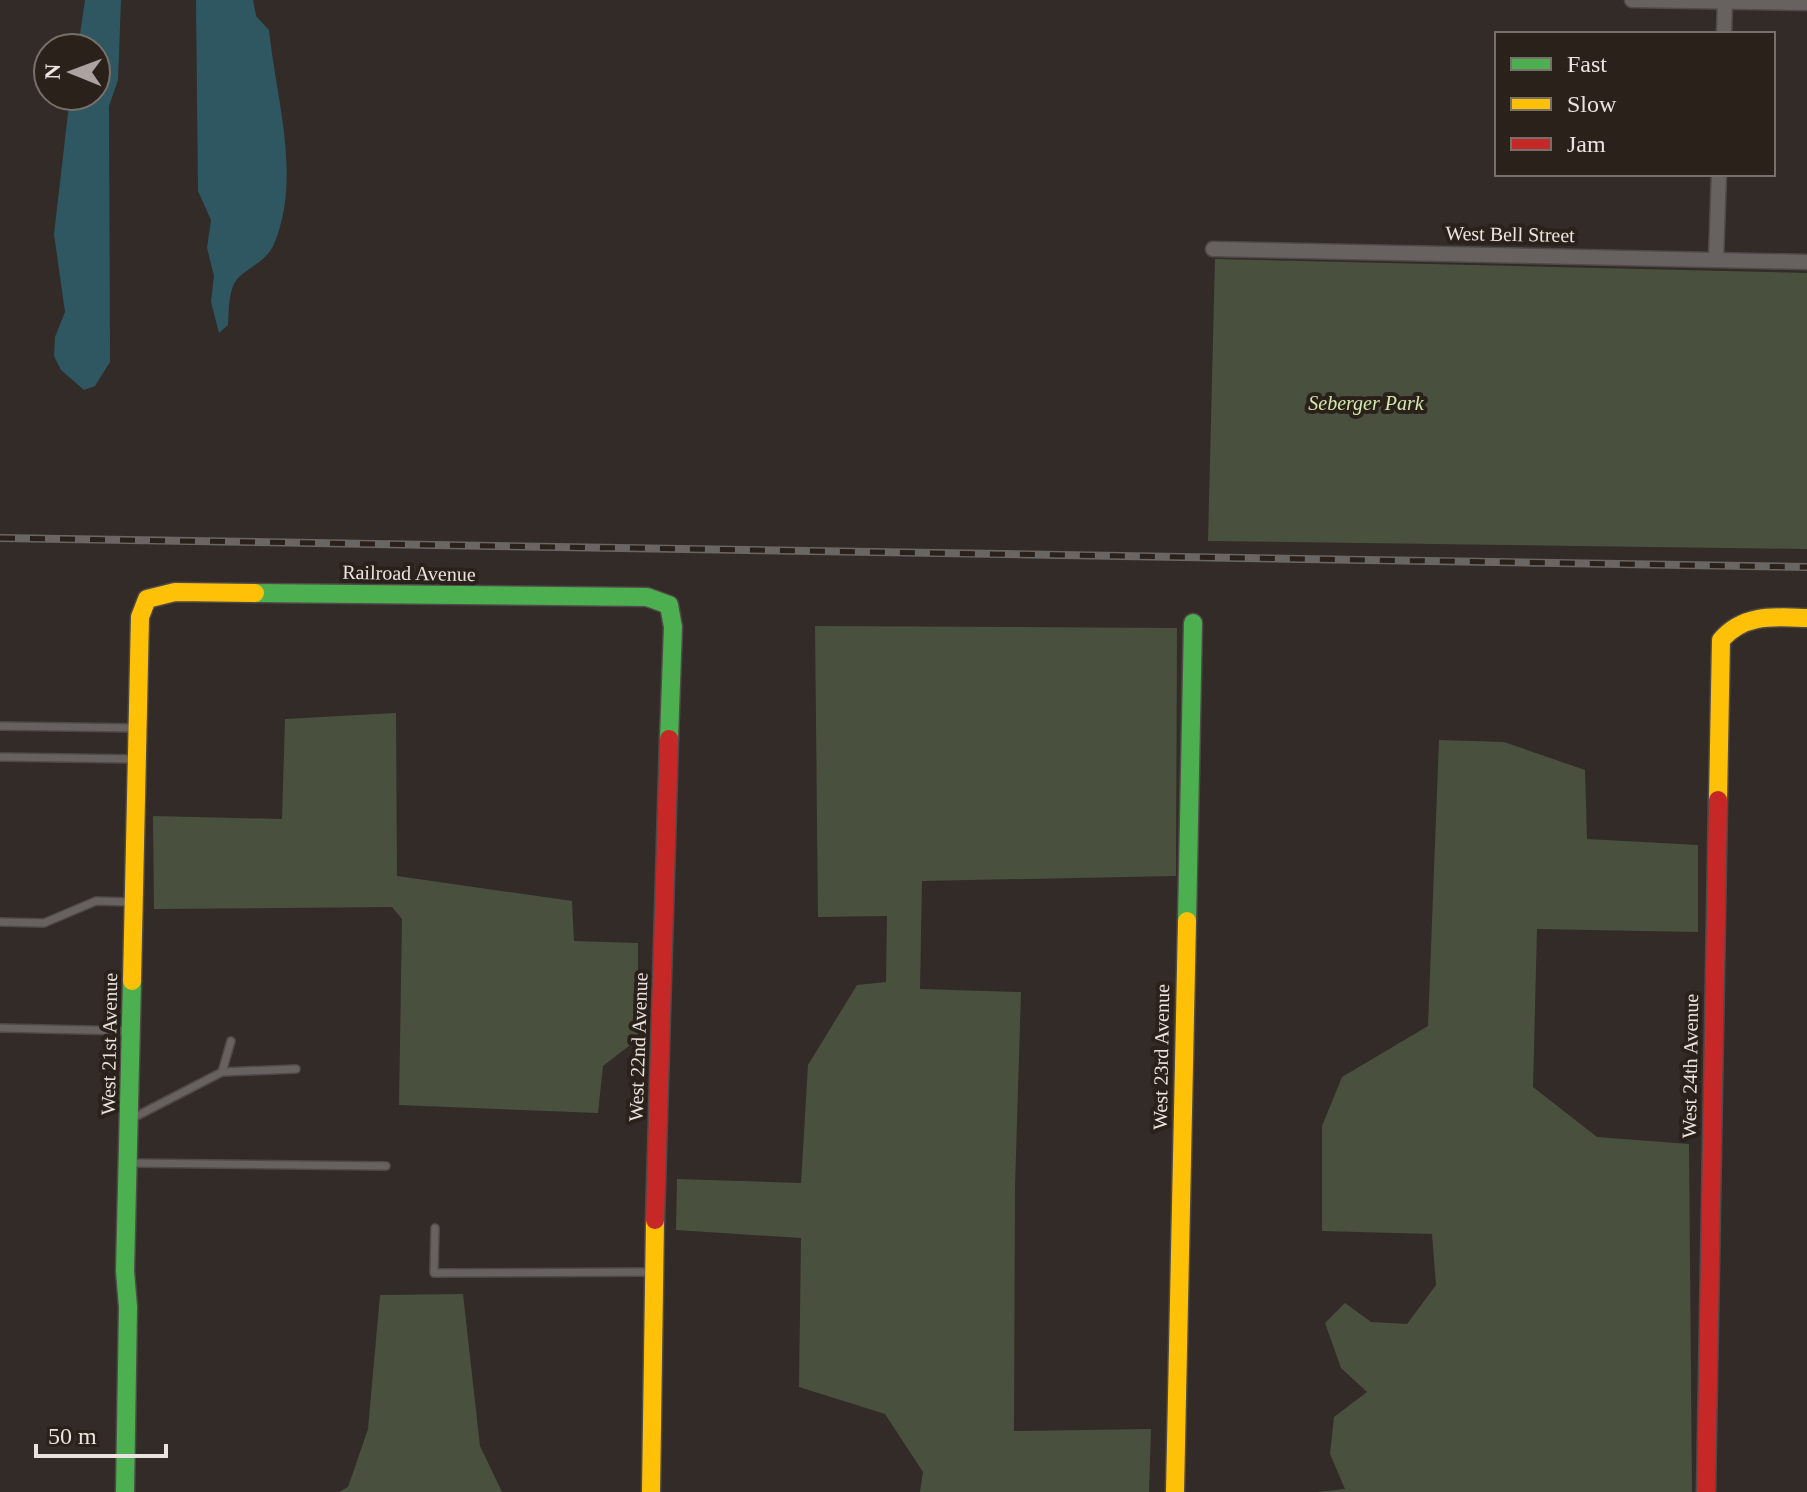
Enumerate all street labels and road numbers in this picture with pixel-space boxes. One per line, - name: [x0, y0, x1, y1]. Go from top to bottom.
- street label: West Bell Street: [1445, 222, 1575, 246]
- street label: Railroad Avenue: [342, 561, 476, 585]
- street label: West 21st Avenue: [97, 972, 121, 1115]
- street label: West 22nd Avenue: [624, 972, 652, 1122]
- street label: West 23rd Avenue: [1149, 984, 1173, 1130]
- street label: West 24th Avenue: [1678, 993, 1702, 1139]

